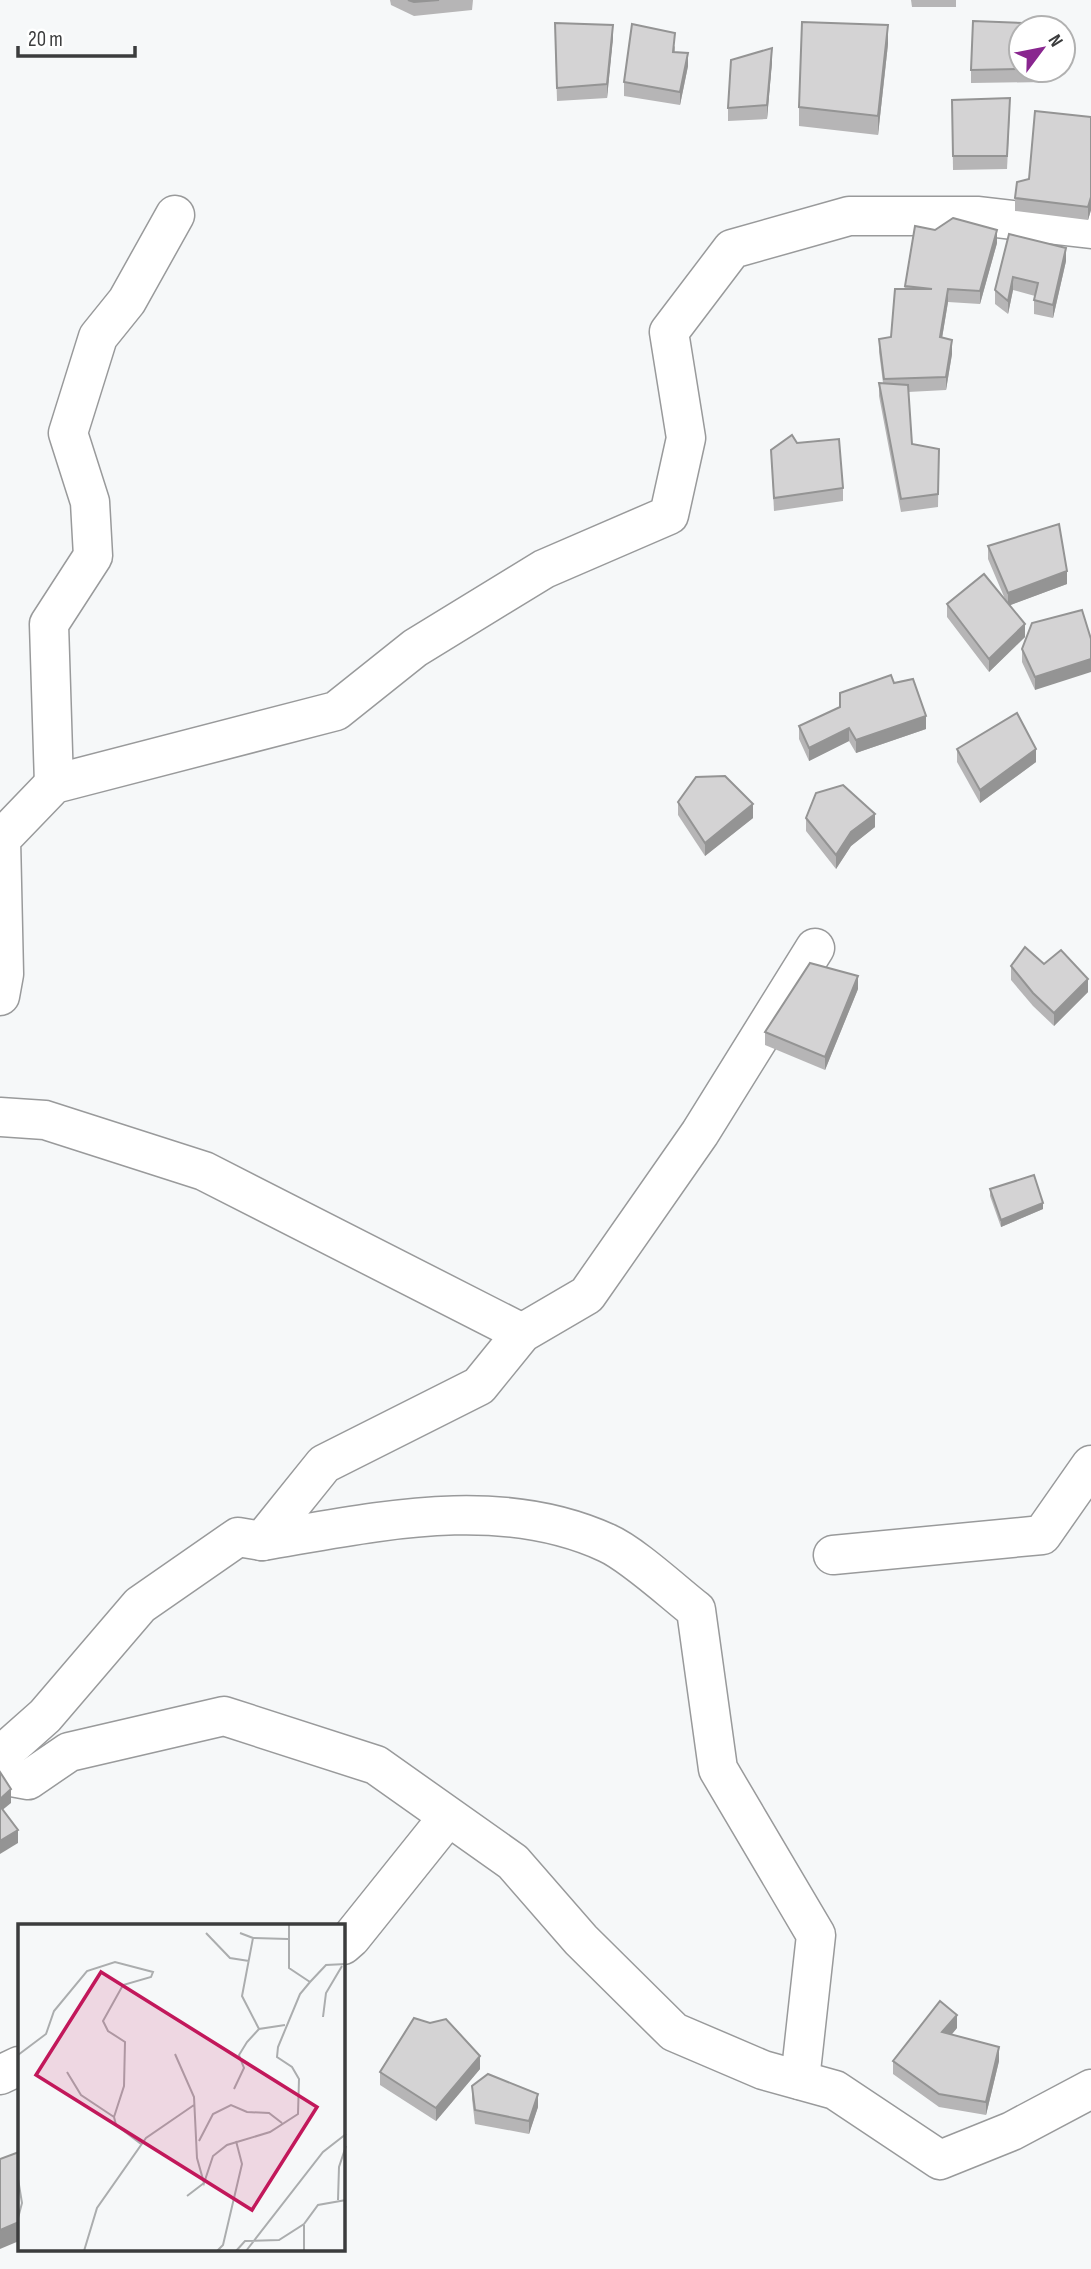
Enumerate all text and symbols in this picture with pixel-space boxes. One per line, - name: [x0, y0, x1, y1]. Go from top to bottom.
- scale bar: [18, 14, 135, 58]
- north arrow: [1007, 14, 1077, 84]
- text: 20 m: [28, 27, 63, 52]
- text: N: [1043, 30, 1068, 51]
- inset map: [18, 1924, 345, 2252]

